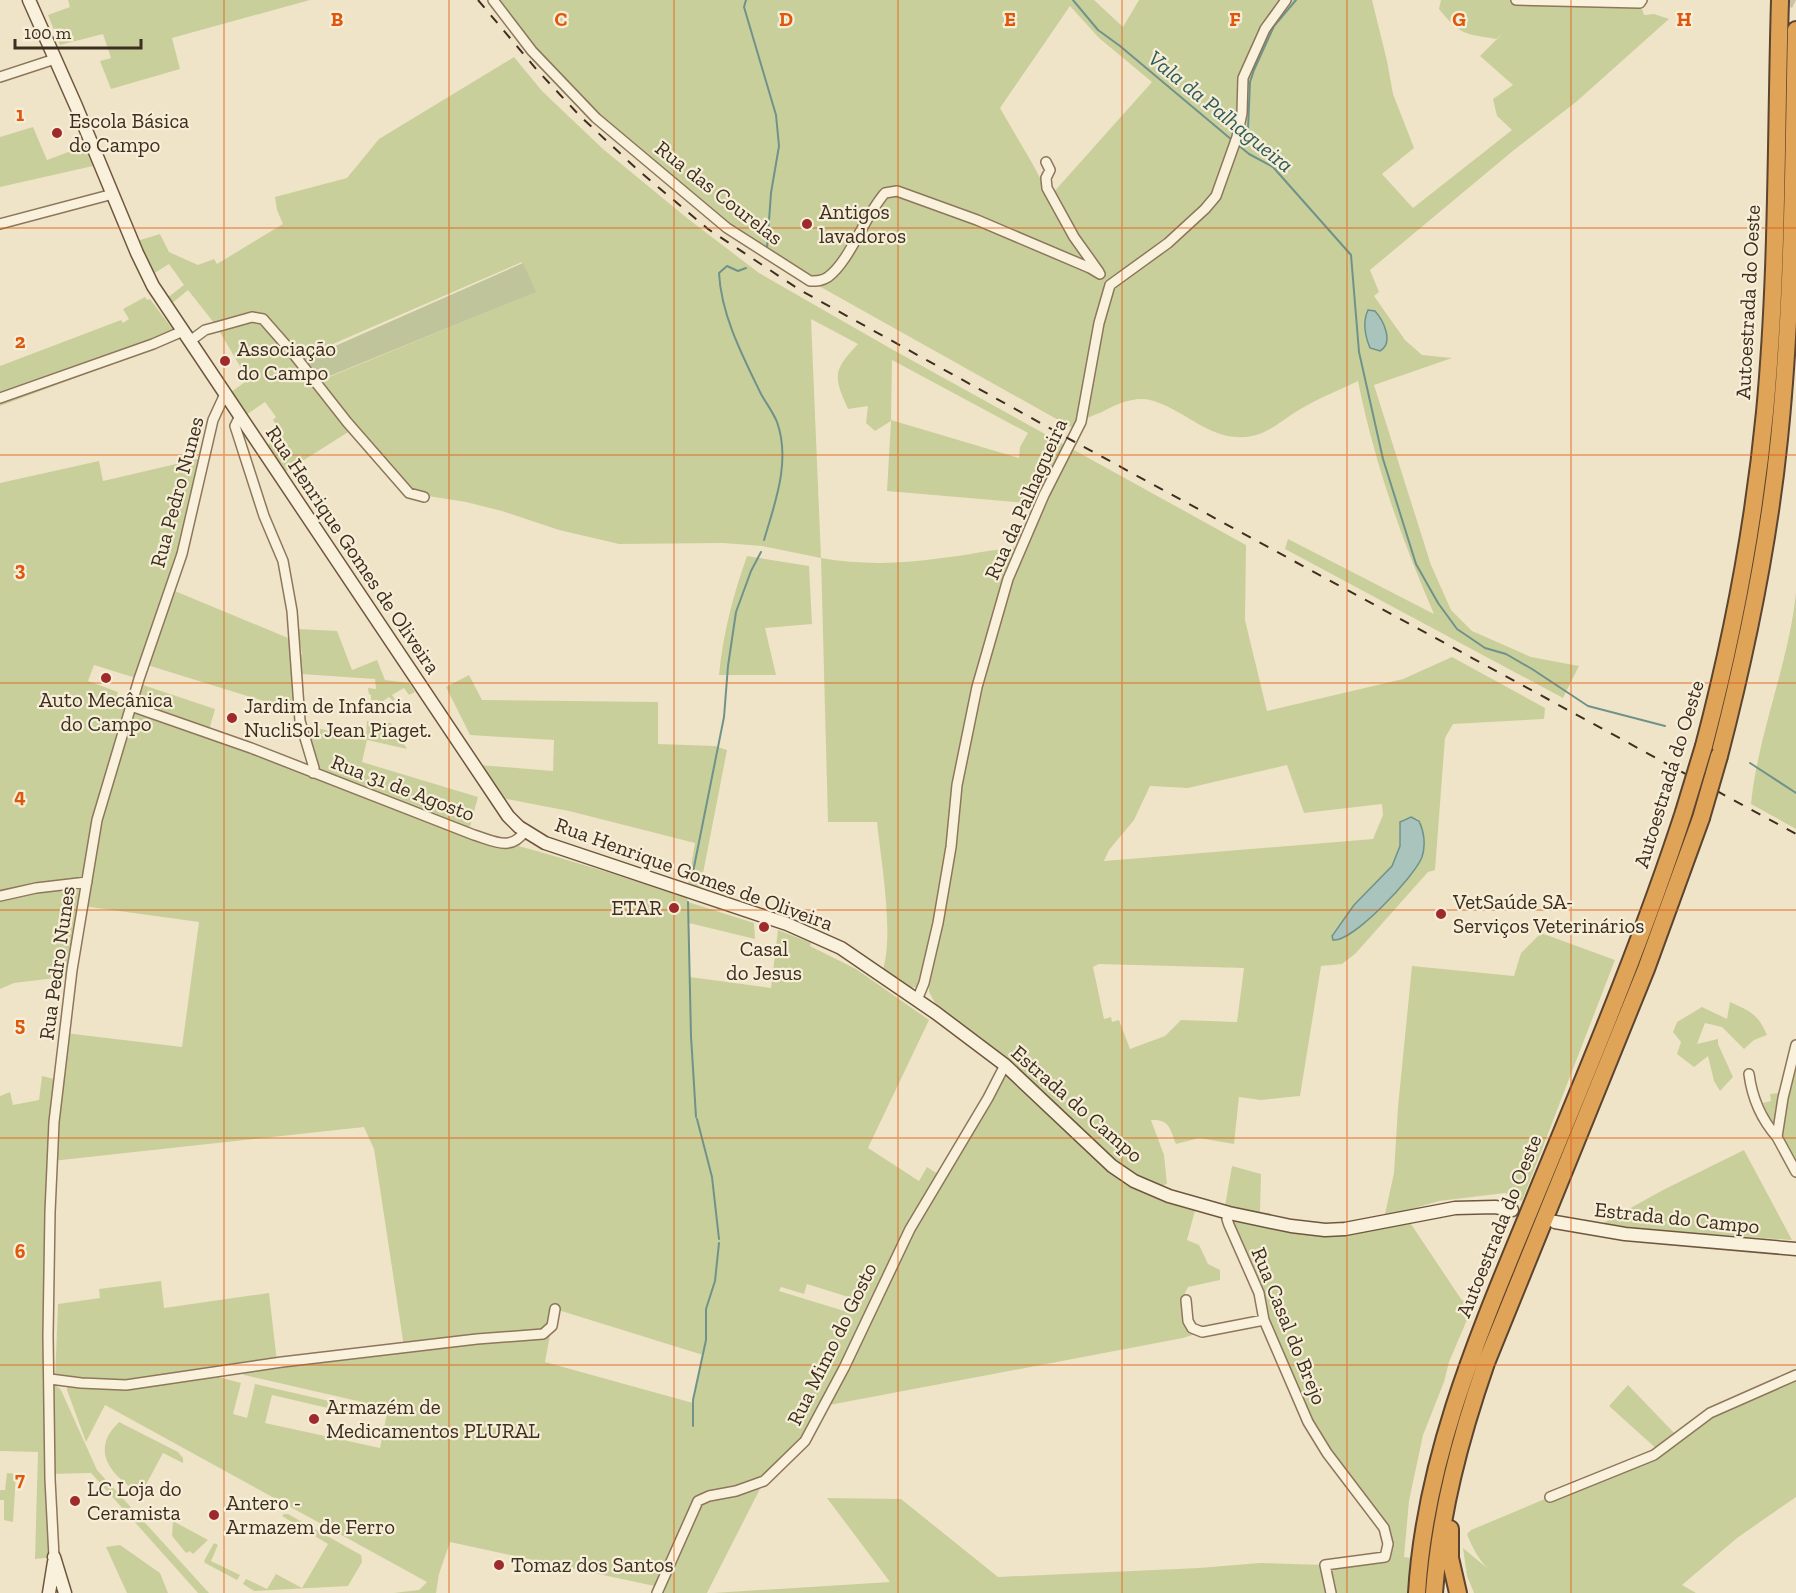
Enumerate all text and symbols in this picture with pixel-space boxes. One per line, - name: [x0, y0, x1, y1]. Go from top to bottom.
- text: B: [331, 7, 343, 31]
- text: C: [555, 7, 568, 31]
- text: D: [779, 7, 793, 31]
- text: E: [1004, 7, 1016, 31]
- text: F: [1229, 7, 1241, 31]
- text: G: [1452, 7, 1466, 31]
- text: H: [1676, 7, 1692, 31]
- scale bar: [15, 12, 141, 50]
- text: 100 m: [24, 22, 72, 44]
- water label: Vala da Palhagueira: [1143, 45, 1299, 178]
- text: 1: [16, 102, 24, 126]
- place label: Escola Básica do Campo: [69, 108, 189, 157]
- marker: Escola Básica do Campo: [50, 126, 64, 140]
- street label: Rua das Courelas: [651, 135, 788, 250]
- place label: Antigos lavadoros: [819, 199, 906, 248]
- street label: Autoestrada do Oeste: [1730, 204, 1765, 400]
- marker: Antigos lavadoros: [800, 217, 814, 231]
- text: 2: [15, 329, 26, 353]
- place label: Associação do Campo: [237, 336, 336, 385]
- marker: Associação do Campo: [218, 354, 232, 368]
- street label: Rua Pedro Nunes: [144, 414, 209, 570]
- street label: Rua da Palhagueira: [979, 414, 1072, 583]
- street label: Rua Henrique Gomes de Oliveira: [261, 421, 446, 679]
- text: 3: [15, 557, 26, 581]
- marker: Auto Mecânica do Campo: [99, 671, 113, 685]
- street label: Autoestrada do Oeste: [1628, 677, 1709, 871]
- place label: Auto Mecânica do Campo: [39, 687, 173, 736]
- place label: Jardim de Infancia NucliSol Jean Piaget.: [244, 693, 431, 742]
- marker: Jardim de Infancia NucliSol Jean Piaget.: [225, 711, 239, 725]
- street label: Rua 31 de Agosto: [328, 749, 478, 826]
- text: 4: [14, 784, 26, 808]
- street label: Rua Henrique Gomes de Oliveira: [552, 812, 837, 936]
- street label: Rua Pedro Nunes: [33, 884, 80, 1041]
- place label: VetSaúde SA- Serviços Veterinários: [1452, 889, 1644, 938]
- place label: ETAR: [611, 895, 662, 920]
- marker: ETAR: [667, 901, 681, 915]
- marker: VetSaúde SA- Serviços Veterinários: [1434, 907, 1448, 921]
- marker: Casal do Jesus: [757, 920, 771, 934]
- place label: Casal do Jesus: [726, 936, 802, 985]
- text: 5: [15, 1012, 25, 1036]
- street label: Estrada do Campo: [1006, 1040, 1148, 1167]
- street label: Autoestrada do Oeste: [1450, 1131, 1547, 1321]
- street label: Estrada do Campo: [1593, 1196, 1761, 1239]
- text: 6: [15, 1239, 26, 1263]
- street label: Rua Casal do Brejo: [1246, 1243, 1332, 1409]
- street label: Rua Mimo do Gosto: [781, 1258, 882, 1429]
- place label: Armazém de Medicamentos PLURAL: [326, 1394, 540, 1443]
- marker: Armazém de Medicamentos PLURAL: [307, 1412, 321, 1426]
- text: 7: [15, 1467, 25, 1491]
- place label: LC Loja do Ceramista: [87, 1476, 182, 1525]
- place label: Antero - Armazem de Ferro: [226, 1490, 395, 1539]
- marker: LC Loja do Ceramista: [68, 1494, 82, 1508]
- marker: Antero - Armazem de Ferro: [207, 1508, 221, 1522]
- place label: Tomaz dos Santos: [511, 1552, 674, 1577]
- marker: Tomaz dos Santos: [492, 1558, 506, 1572]

